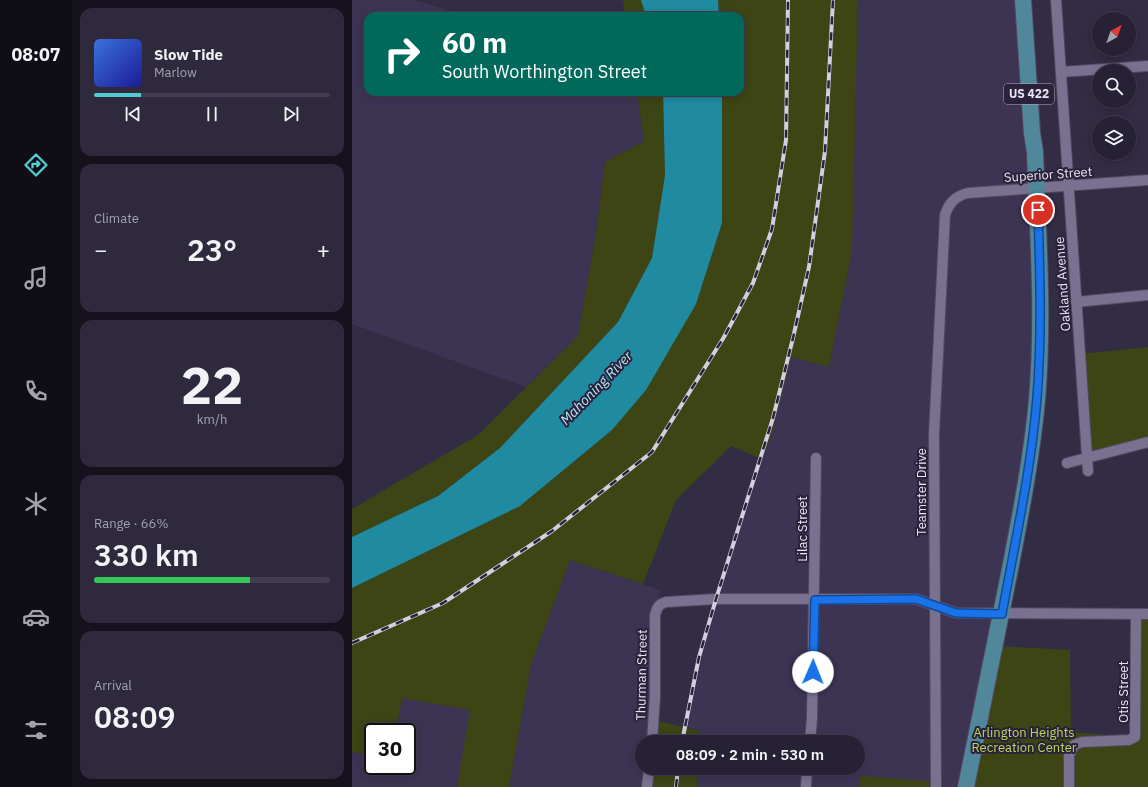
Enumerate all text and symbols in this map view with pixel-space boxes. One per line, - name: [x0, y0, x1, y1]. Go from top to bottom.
- north arrow: [1092, 12, 1136, 56]
- map controls: [1092, 12, 1136, 160]
- text: 60 m: [442, 24, 507, 61]
- icon: right: [376, 28, 428, 80]
- text: 08:07: [11, 43, 61, 66]
- text: Slow Tide: [154, 45, 223, 64]
- text: South Worthington Street: [442, 60, 647, 83]
- text: Marlow: [154, 64, 197, 81]
- button: search: [1092, 64, 1136, 108]
- road number: US 422: [1004, 84, 1054, 104]
- icon: previous: [122, 103, 144, 125]
- icon: pause: [201, 103, 223, 125]
- icon: next: [280, 103, 302, 125]
- button: layers: [1092, 116, 1136, 160]
- icon: directions: [22, 151, 50, 179]
- street label: Superior Street: [1003, 163, 1093, 186]
- pin: [1021, 193, 1055, 227]
- icon: arrive: [1027, 199, 1049, 221]
- text: Climate: [94, 210, 139, 227]
- text: 23°: [187, 230, 237, 269]
- text: −: [94, 235, 107, 264]
- text: +: [317, 235, 330, 264]
- street label: Oakland Avenue: [1051, 236, 1074, 332]
- icon: music: [22, 264, 50, 292]
- water label: Mahoning River: [556, 347, 636, 429]
- text: 22: [181, 351, 243, 418]
- icon: phone: [22, 377, 50, 405]
- text: km/h: [197, 411, 227, 428]
- street label: Teamster Drive: [913, 448, 930, 536]
- icon: climate: [22, 490, 50, 518]
- street label: Lilac Street: [794, 496, 811, 562]
- text: Range · 66%: [94, 515, 168, 532]
- text: 330 km: [94, 535, 199, 574]
- icon: car: [22, 603, 50, 631]
- street label: Thurman Street: [632, 629, 651, 721]
- position arrow: [792, 651, 834, 693]
- street label: Otis Street: [1115, 661, 1132, 723]
- text: Arrival: [94, 677, 132, 694]
- text: 08:09: [94, 697, 176, 736]
- icon: filters: [22, 716, 50, 744]
- speed limit sign: 30: [364, 723, 416, 775]
- park label: Arlington Heights Recreation Center: [971, 724, 1077, 756]
- text: 08:09 · 2 min · 530 m: [676, 745, 824, 764]

